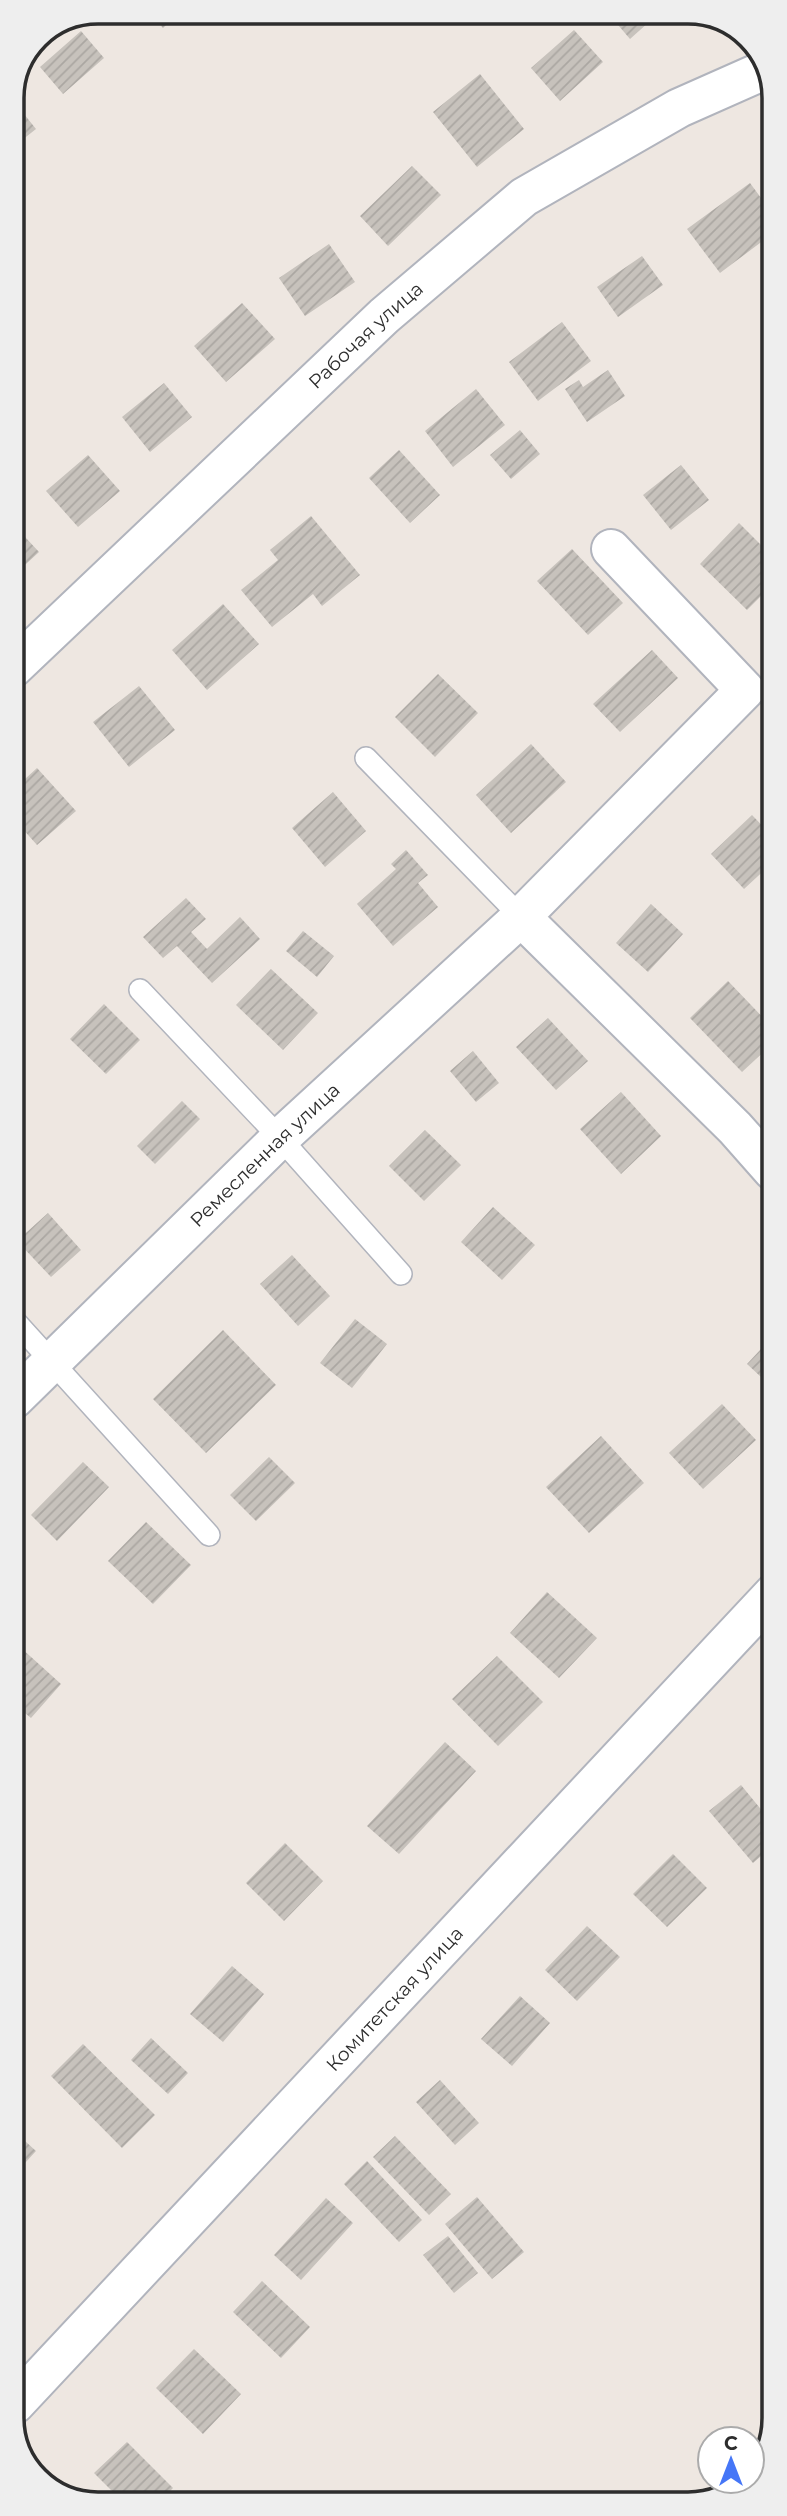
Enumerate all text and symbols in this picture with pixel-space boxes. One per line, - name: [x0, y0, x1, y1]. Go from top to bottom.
- street label: Рабочая улица: [304, 277, 428, 394]
- street label: Ремесленная улица: [185, 1078, 345, 1232]
- street label: Комитетская улица: [321, 1922, 468, 2076]
- north arrow: [696, 2425, 766, 2495]
- text: С: [724, 2432, 738, 2455]

